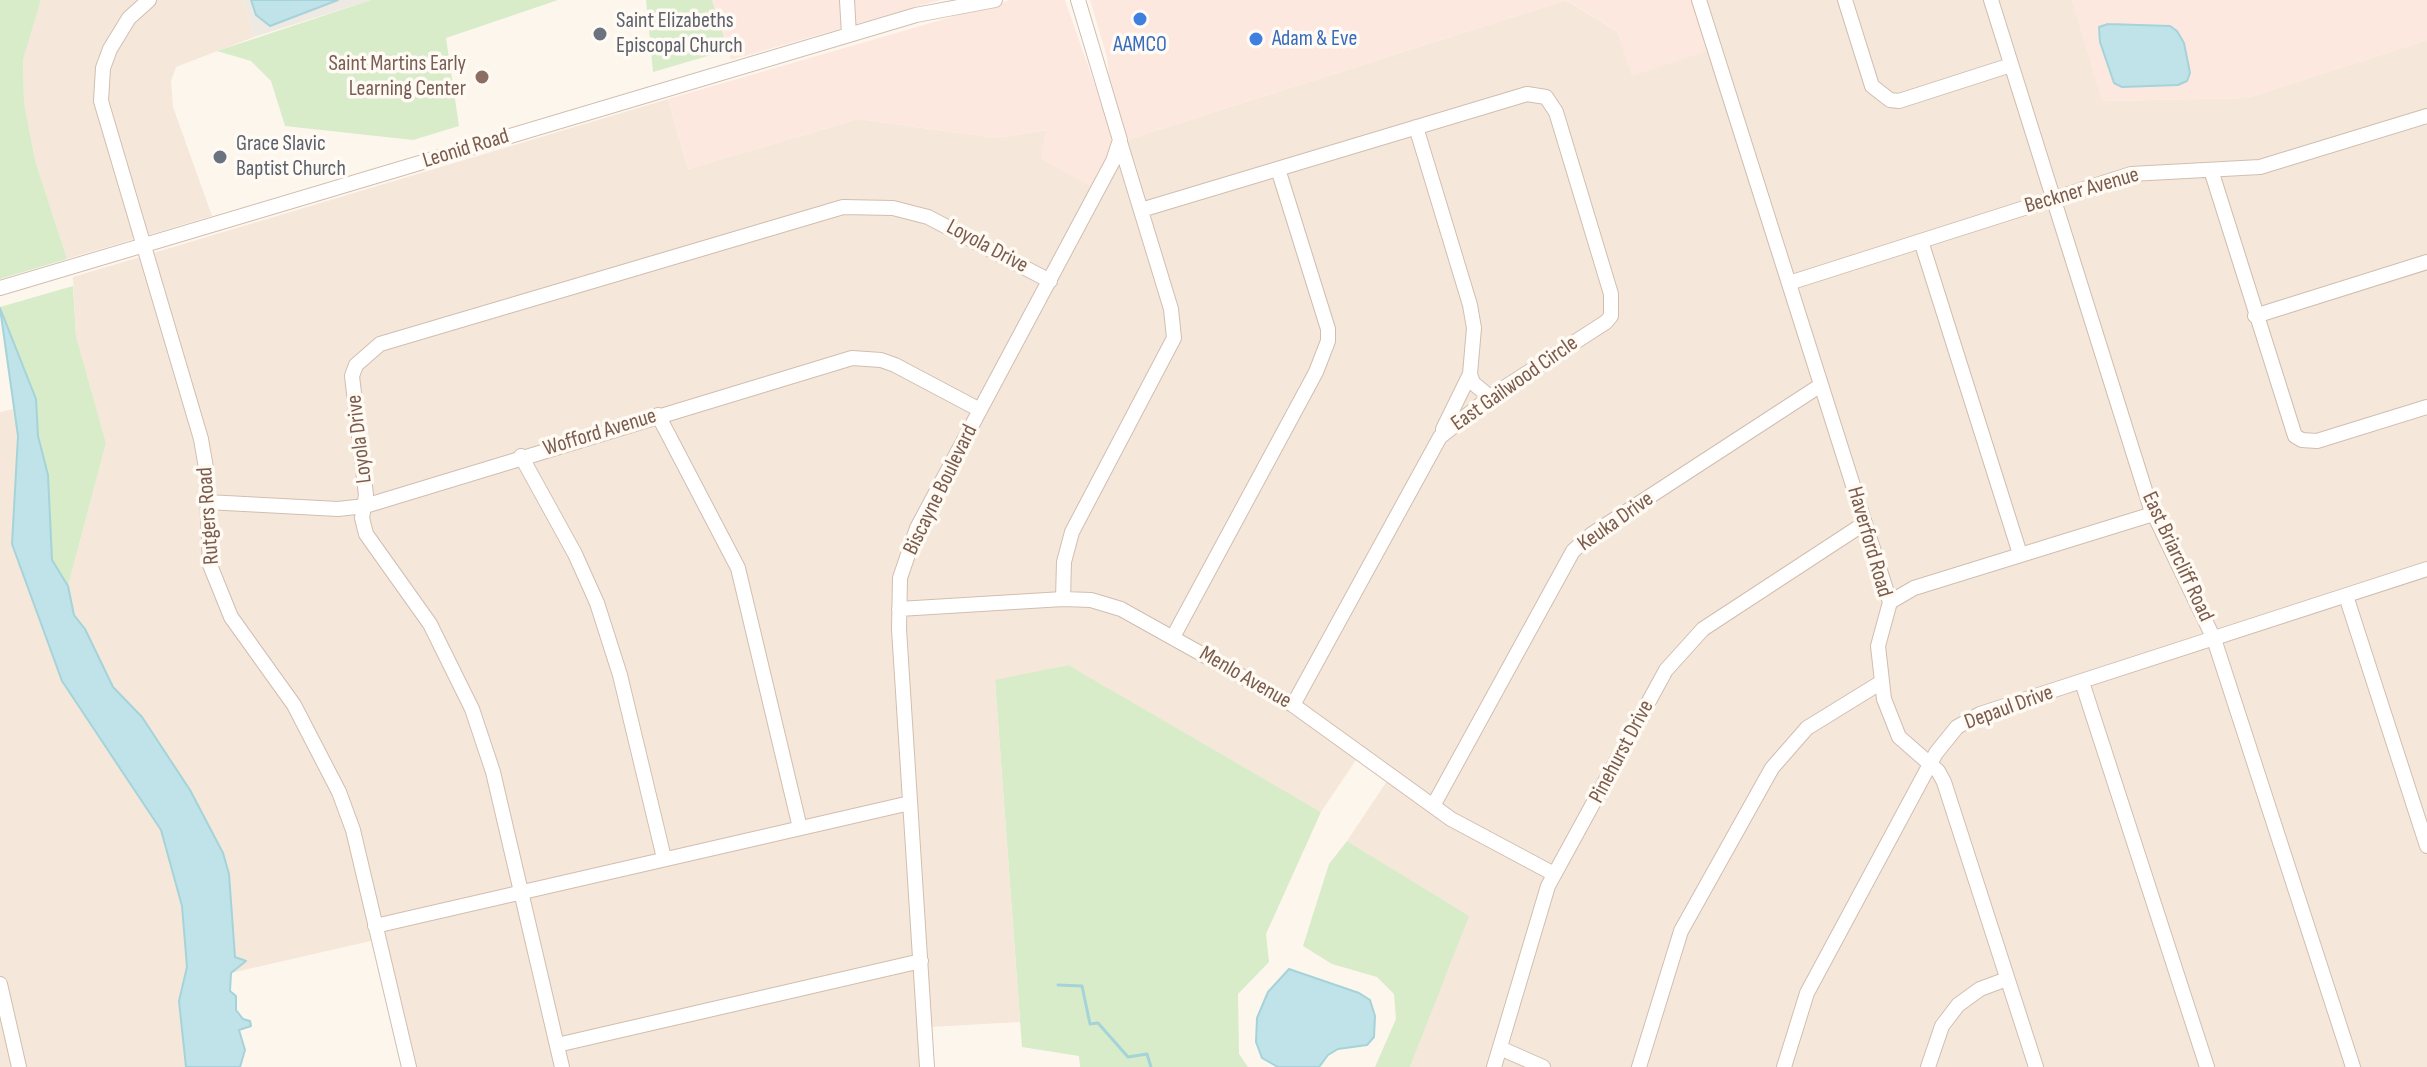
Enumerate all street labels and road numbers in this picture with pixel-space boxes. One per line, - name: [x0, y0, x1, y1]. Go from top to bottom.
- street label: Leonid Road: [420, 123, 512, 175]
- street label: Beckner Avenue: [2022, 162, 2142, 220]
- street label: Loyola Drive: [942, 215, 1032, 279]
- street label: East Gailwood Circle: [1447, 331, 1583, 437]
- street label: Loyola Drive: [341, 393, 379, 485]
- street label: Wofford Avenue: [540, 403, 660, 463]
- street label: Biscayne Boulevard: [898, 421, 984, 559]
- street label: Rutgers Road: [192, 466, 226, 566]
- street label: Haverford Road: [1841, 484, 1897, 600]
- street label: Keuka Drive: [1573, 486, 1659, 558]
- street label: East Briarcliff Road: [2135, 488, 2219, 626]
- street label: Menlo Avenue: [1194, 641, 1296, 715]
- street label: Depaul Drive: [1961, 680, 2057, 736]
- street label: Pinehurst Drive: [1584, 696, 1660, 808]

